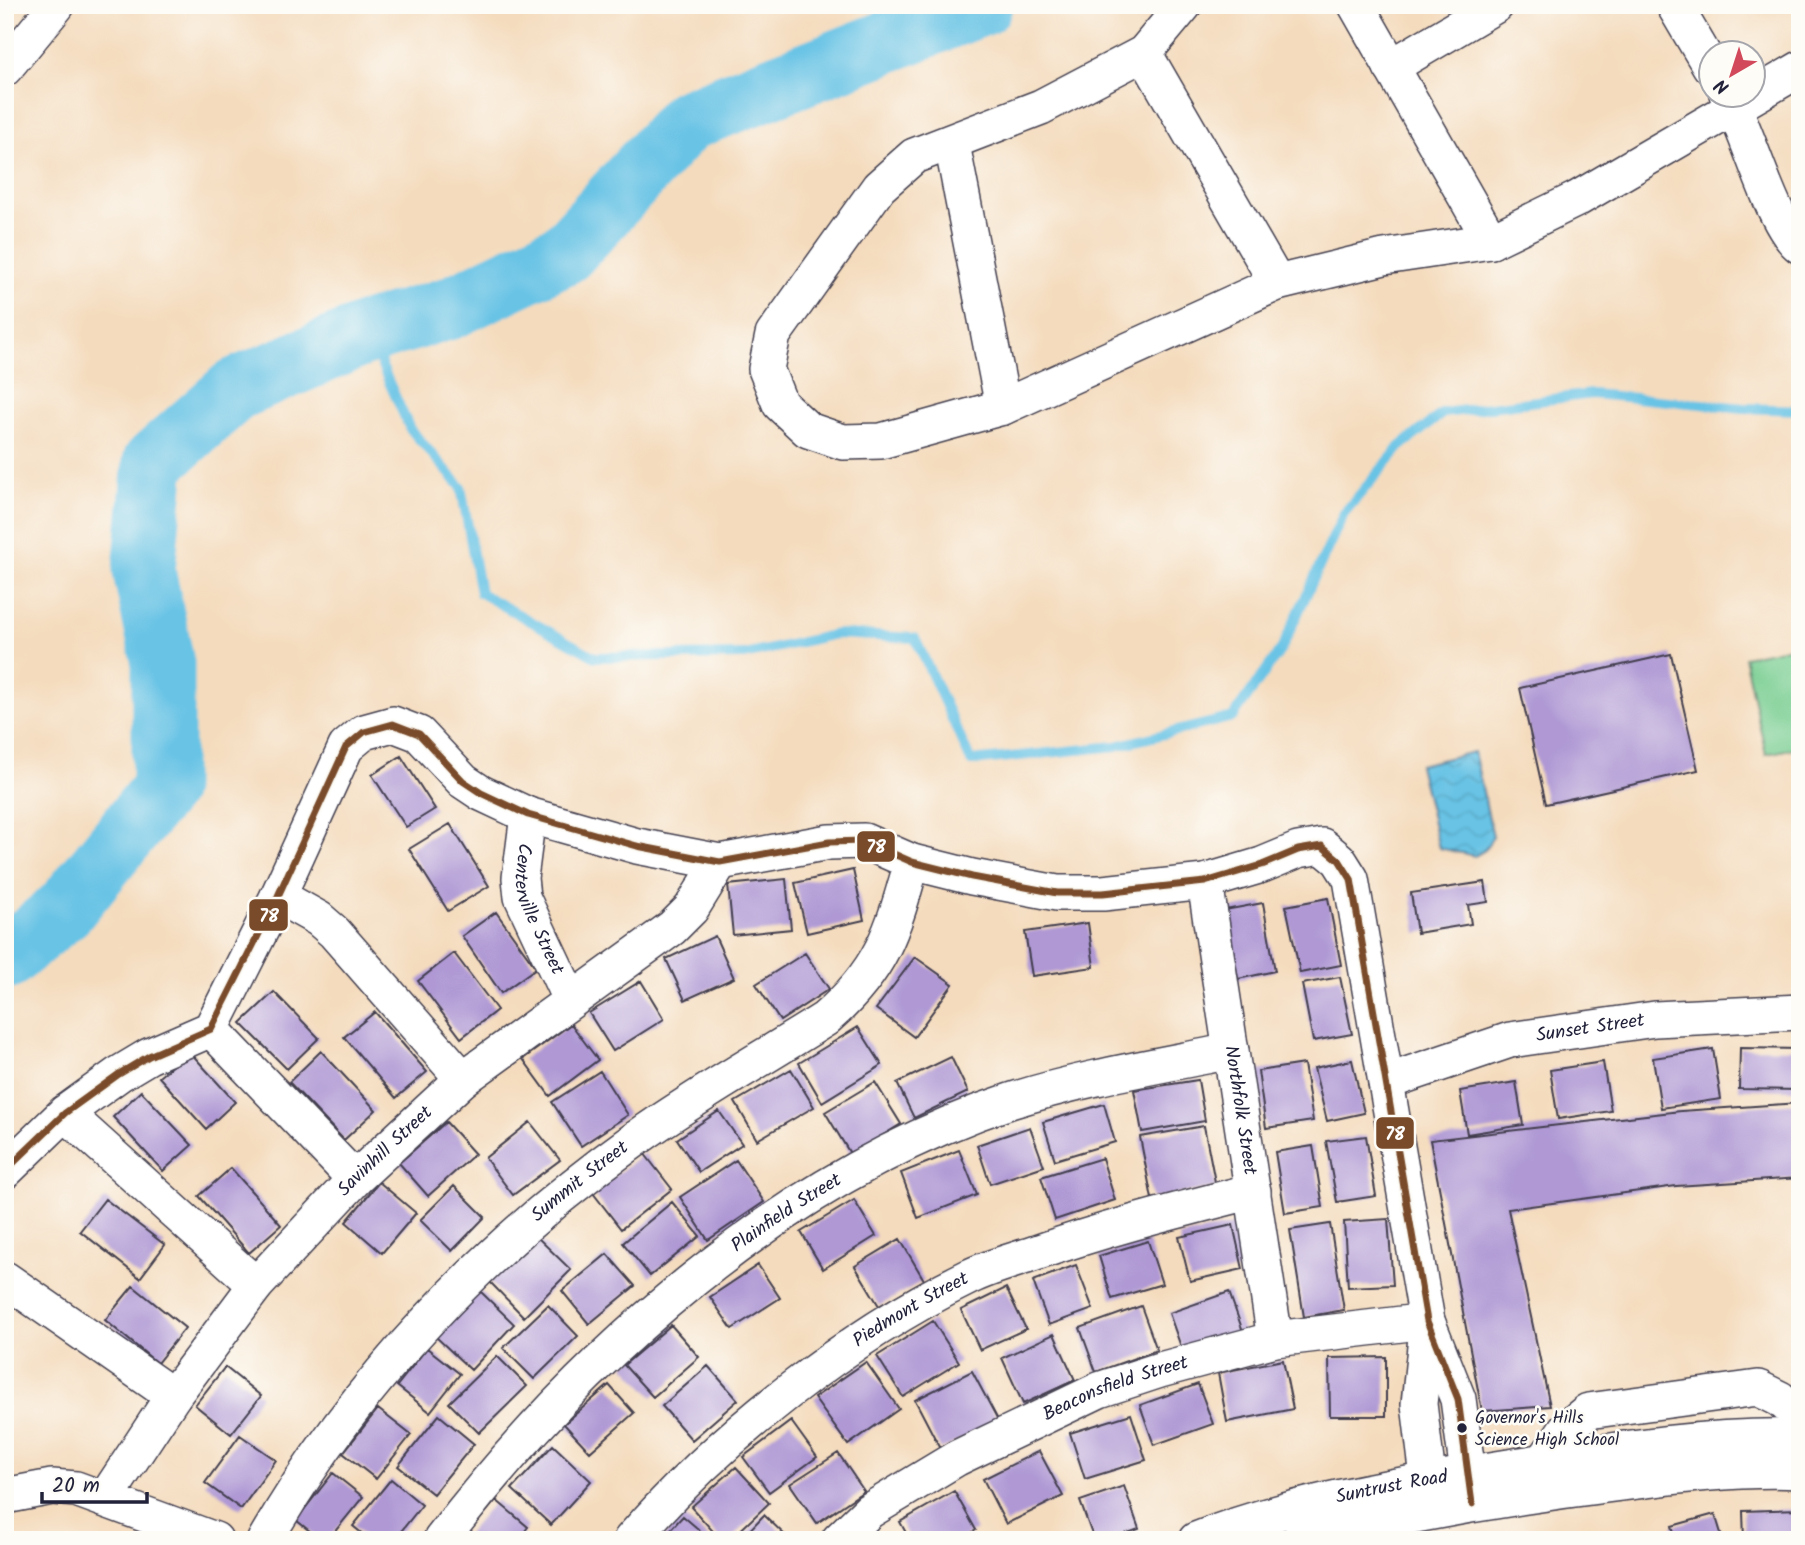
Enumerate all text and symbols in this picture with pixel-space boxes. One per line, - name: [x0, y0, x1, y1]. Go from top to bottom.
- north arrow: [1696, 38, 1766, 108]
- text: N: [1708, 70, 1737, 101]
- line badge: 78: [856, 830, 896, 863]
- text: 78: [866, 833, 887, 863]
- street label: Centerville Street: [505, 842, 572, 981]
- line badge: 78: [248, 898, 289, 932]
- text: 78: [259, 902, 280, 932]
- street label: Sunset Street: [1534, 1006, 1647, 1051]
- street label: Northfolk Street: [1215, 1044, 1265, 1178]
- street label: Savinhill Street: [330, 1098, 440, 1204]
- line badge: 78: [1375, 1116, 1415, 1150]
- text: 78: [1385, 1120, 1406, 1150]
- street label: Summit Street: [525, 1133, 636, 1230]
- street label: Plainfield Street: [725, 1165, 848, 1261]
- street label: Piedmont Street: [847, 1264, 975, 1356]
- street label: Beaconsfield Street: [1038, 1348, 1192, 1430]
- place label: Governor's Hills Science High School: [1475, 1405, 1619, 1454]
- marker: Governor's Hills Science High School: [1455, 1421, 1469, 1435]
- scale bar: [42, 1461, 147, 1505]
- street label: Suntrust Road: [1333, 1462, 1450, 1513]
- text: 20 m: [52, 1470, 100, 1503]

